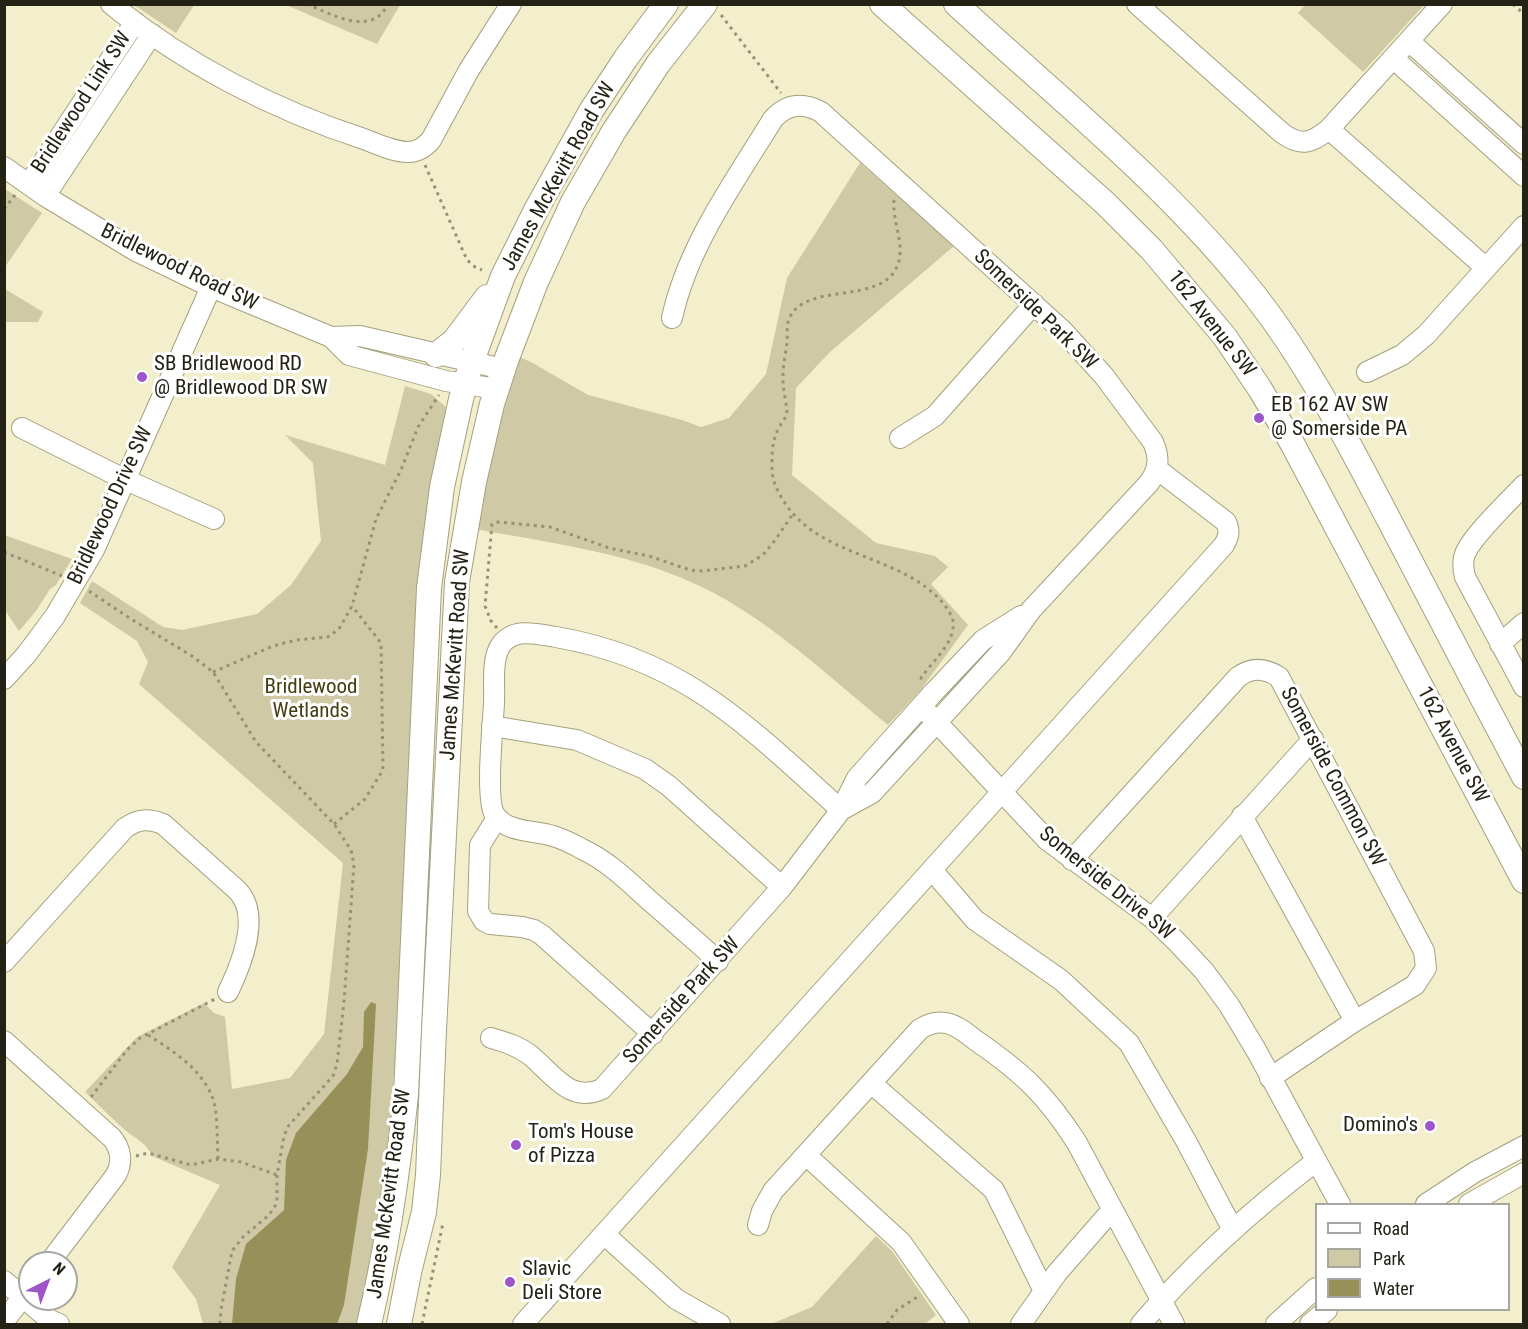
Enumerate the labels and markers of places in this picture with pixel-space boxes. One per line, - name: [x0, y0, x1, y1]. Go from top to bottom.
- place label: SB Bridlewood RD @ Bridlewood DR SW: [154, 352, 328, 402]
- marker: SB Bridlewood RD @ Bridlewood DR SW: [135, 370, 149, 384]
- place label: EB 162 AV SW @ Somerside PA: [1271, 393, 1407, 443]
- marker: EB 162 AV SW @ Somerside PA: [1252, 411, 1266, 425]
- place label: Domino's: [1343, 1113, 1418, 1139]
- marker: Domino's: [1423, 1119, 1437, 1133]
- place label: Tom's House of Pizza: [528, 1120, 634, 1170]
- marker: Tom's House of Pizza: [509, 1138, 523, 1152]
- place label: Slavic Deli Store: [522, 1257, 602, 1307]
- marker: Slavic Deli Store: [503, 1275, 517, 1289]

